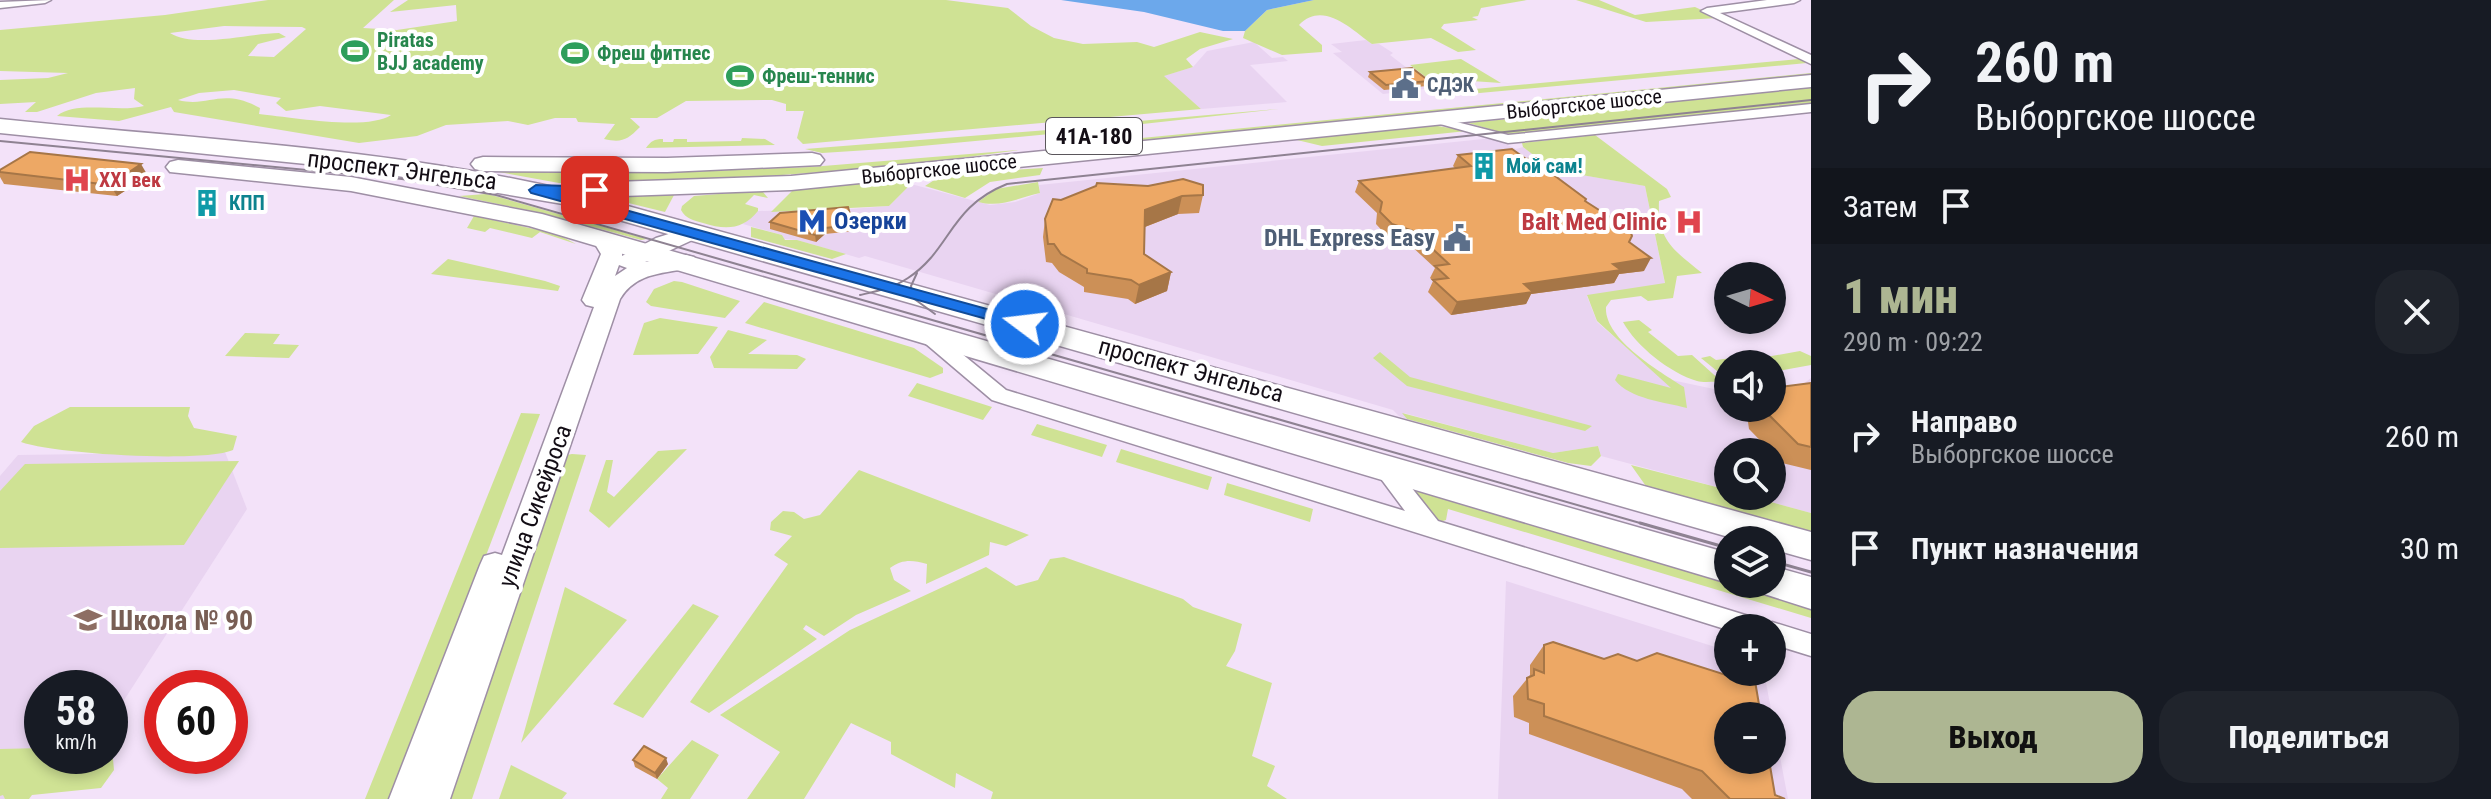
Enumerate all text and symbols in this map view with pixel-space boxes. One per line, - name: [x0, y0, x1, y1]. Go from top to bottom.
- place label: Piratas BJJ academy: [377, 28, 484, 75]
- text: 260 m: [1975, 30, 2114, 96]
- icon: right: [1843, 32, 1947, 136]
- sports icon: Piratas BJJ academy: [340, 36, 370, 66]
- sports icon: Фреш фитнес: [560, 38, 590, 68]
- place label: Фреш фитнес: [597, 41, 711, 65]
- sports icon: Фреш-теннис: [725, 61, 755, 91]
- place label: Фреш-теннис: [762, 64, 875, 88]
- public building icon: СДЭК: [1390, 70, 1420, 100]
- place label: СДЭК: [1427, 73, 1475, 97]
- street label: Выборгское шоссе: [1505, 84, 1663, 124]
- text: Выборгское шоссе: [1975, 97, 2256, 139]
- road number: 41А-180: [1046, 118, 1142, 154]
- street label: проспект Энгельса: [306, 144, 498, 196]
- street label: Выборгское шоссе: [860, 149, 1018, 189]
- building icon: Мой сам!: [1469, 151, 1499, 181]
- place label: Мой сам!: [1506, 154, 1583, 178]
- pin: [561, 156, 629, 224]
- hospital icon: XXI век: [62, 165, 92, 195]
- place label: XXI век: [99, 168, 161, 192]
- icon: arrive: [573, 168, 617, 212]
- icon: arrive: [1934, 184, 1978, 228]
- building icon: КПП: [192, 188, 222, 218]
- text: Затем: [1843, 189, 1918, 224]
- place label: КПП: [229, 191, 265, 215]
- metro station icon: Озерки: [797, 206, 827, 236]
- place label: Озерки: [834, 207, 907, 235]
- hospital icon: Balt Med Clinic: [1674, 207, 1704, 237]
- place label: Balt Med Clinic: [1522, 208, 1667, 236]
- public building icon: DHL Express Easy: [1442, 223, 1472, 253]
- place label: DHL Express Easy: [1264, 224, 1435, 252]
- north arrow: [1714, 262, 1786, 334]
- map controls: [1714, 262, 1786, 774]
- text: 1 мин: [1843, 268, 1958, 325]
- button: close: [2375, 270, 2459, 354]
- position arrow: [983, 282, 1067, 366]
- text: 290 m · 09:22: [1843, 327, 1983, 357]
- street label: проспект Энгельса: [1095, 332, 1287, 408]
- button: sound: [1714, 350, 1786, 422]
- text: Направо: [1911, 404, 2017, 439]
- icon: right: [1843, 414, 1887, 458]
- text: 260 m: [2385, 419, 2459, 454]
- street label: улица Сикейроса: [493, 421, 577, 591]
- button: search: [1714, 438, 1786, 510]
- text: Выборгское шоссе: [1911, 439, 2114, 469]
- button: layers: [1714, 526, 1786, 598]
- icon: arrive: [1843, 526, 1887, 570]
- text: Пункт назначения: [1911, 531, 2139, 566]
- text: 30 m: [2400, 531, 2459, 566]
- place label: Школа № 90: [110, 604, 253, 637]
- school or university icon: Школа № 90: [73, 605, 103, 635]
- button: +: [1714, 614, 1786, 686]
- speed limit sign: 60: [144, 670, 248, 774]
- text: 58: [56, 688, 96, 735]
- button: Выход: [1843, 691, 2143, 783]
- button: Поделиться: [2159, 691, 2459, 783]
- button: −: [1714, 702, 1786, 774]
- text: km/h: [55, 730, 97, 754]

